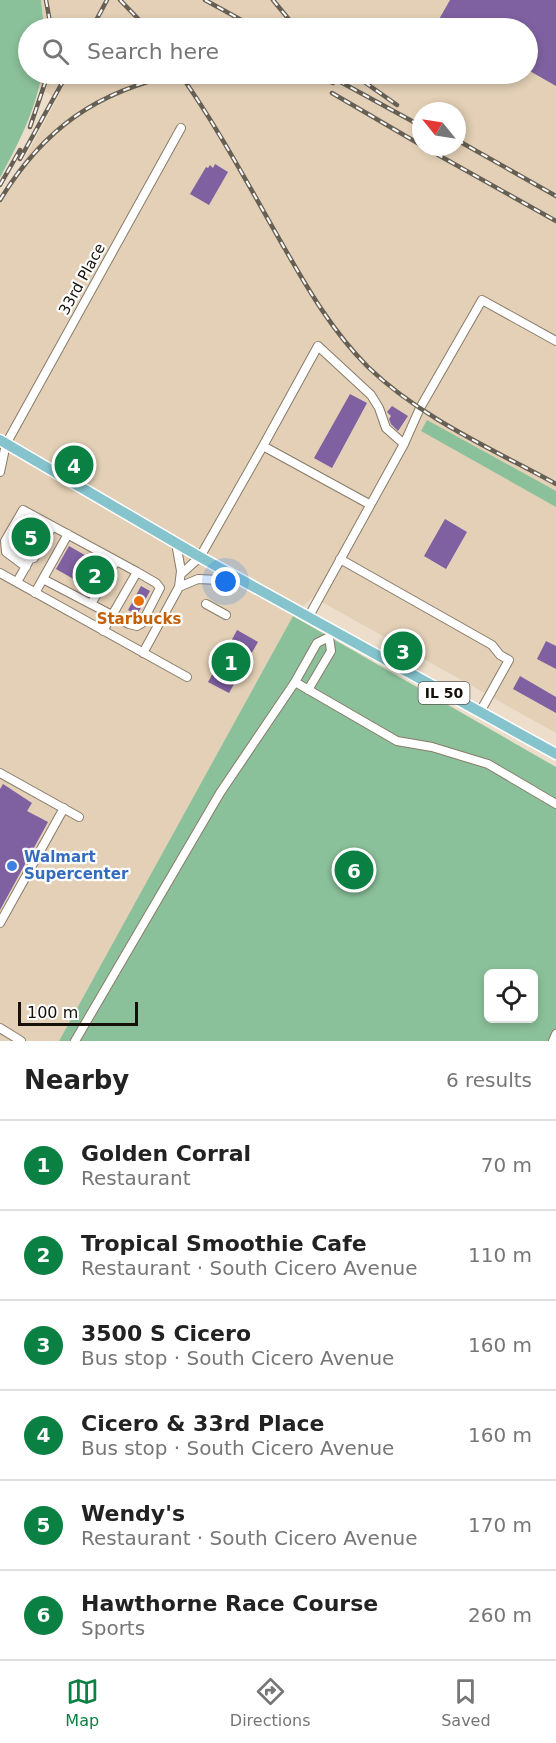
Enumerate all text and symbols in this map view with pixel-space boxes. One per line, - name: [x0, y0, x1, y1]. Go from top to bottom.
- search box: [18, 18, 538, 84]
- icon: search: [39, 35, 72, 68]
- text: Search here: [87, 39, 219, 64]
- north arrow: [412, 102, 466, 156]
- street label: 33rd Place: [55, 240, 109, 318]
- pin: 4: [54, 442, 94, 488]
- pin: 5: [12, 514, 51, 560]
- pin: 2: [76, 552, 115, 598]
- your location: [211, 567, 240, 596]
- marker: Starbucks: [132, 594, 146, 608]
- place label: Starbucks: [97, 610, 181, 628]
- pin: 3: [384, 628, 422, 674]
- pin: 1: [212, 640, 250, 684]
- road number: IL 50: [418, 682, 470, 704]
- place label: Walmart Supercenter: [24, 848, 129, 883]
- pin: 6: [334, 848, 374, 892]
- marker: Walmart Supercenter: [5, 859, 19, 873]
- map controls: [484, 969, 538, 1023]
- button: locate: [484, 969, 538, 1023]
- scale bar: [18, 999, 138, 1026]
- text: 100 m: [27, 1003, 78, 1022]
- text: Nearby: [24, 1065, 129, 1095]
- text: 6 results: [446, 1068, 532, 1092]
- text: Golden Corral: [81, 1141, 251, 1166]
- text: 1: [37, 1153, 50, 1177]
- text: 70 m: [481, 1153, 532, 1177]
- text: Restaurant: [81, 1166, 191, 1190]
- text: Tropical Smoothie Cafe: [81, 1231, 367, 1256]
- text: 2: [37, 1243, 50, 1267]
- text: 110 m: [468, 1243, 532, 1267]
- text: Restaurant · South Cicero Avenue: [81, 1256, 418, 1280]
- text: 3500 S Cicero: [81, 1321, 251, 1346]
- text: 3: [37, 1333, 50, 1357]
- text: 160 m: [468, 1333, 532, 1357]
- text: Bus stop · South Cicero Avenue: [81, 1346, 394, 1370]
- text: Cicero & 33rd Place: [81, 1411, 324, 1436]
- text: 4: [37, 1423, 50, 1447]
- text: 160 m: [468, 1423, 532, 1447]
- text: Bus stop · South Cicero Avenue: [81, 1436, 394, 1460]
- text: Wendy's: [81, 1501, 185, 1526]
- text: 5: [37, 1513, 50, 1537]
- text: 170 m: [468, 1513, 532, 1537]
- text: Restaurant · South Cicero Avenue: [81, 1526, 418, 1550]
- text: Hawthorne Race Course: [81, 1591, 378, 1616]
- text: 6: [37, 1603, 50, 1627]
- text: 260 m: [468, 1603, 532, 1627]
- text: Sports: [81, 1616, 145, 1640]
- tab: Map: [65, 1675, 99, 1730]
- tab: Directions: [230, 1675, 310, 1730]
- tab: Saved: [441, 1675, 491, 1730]

